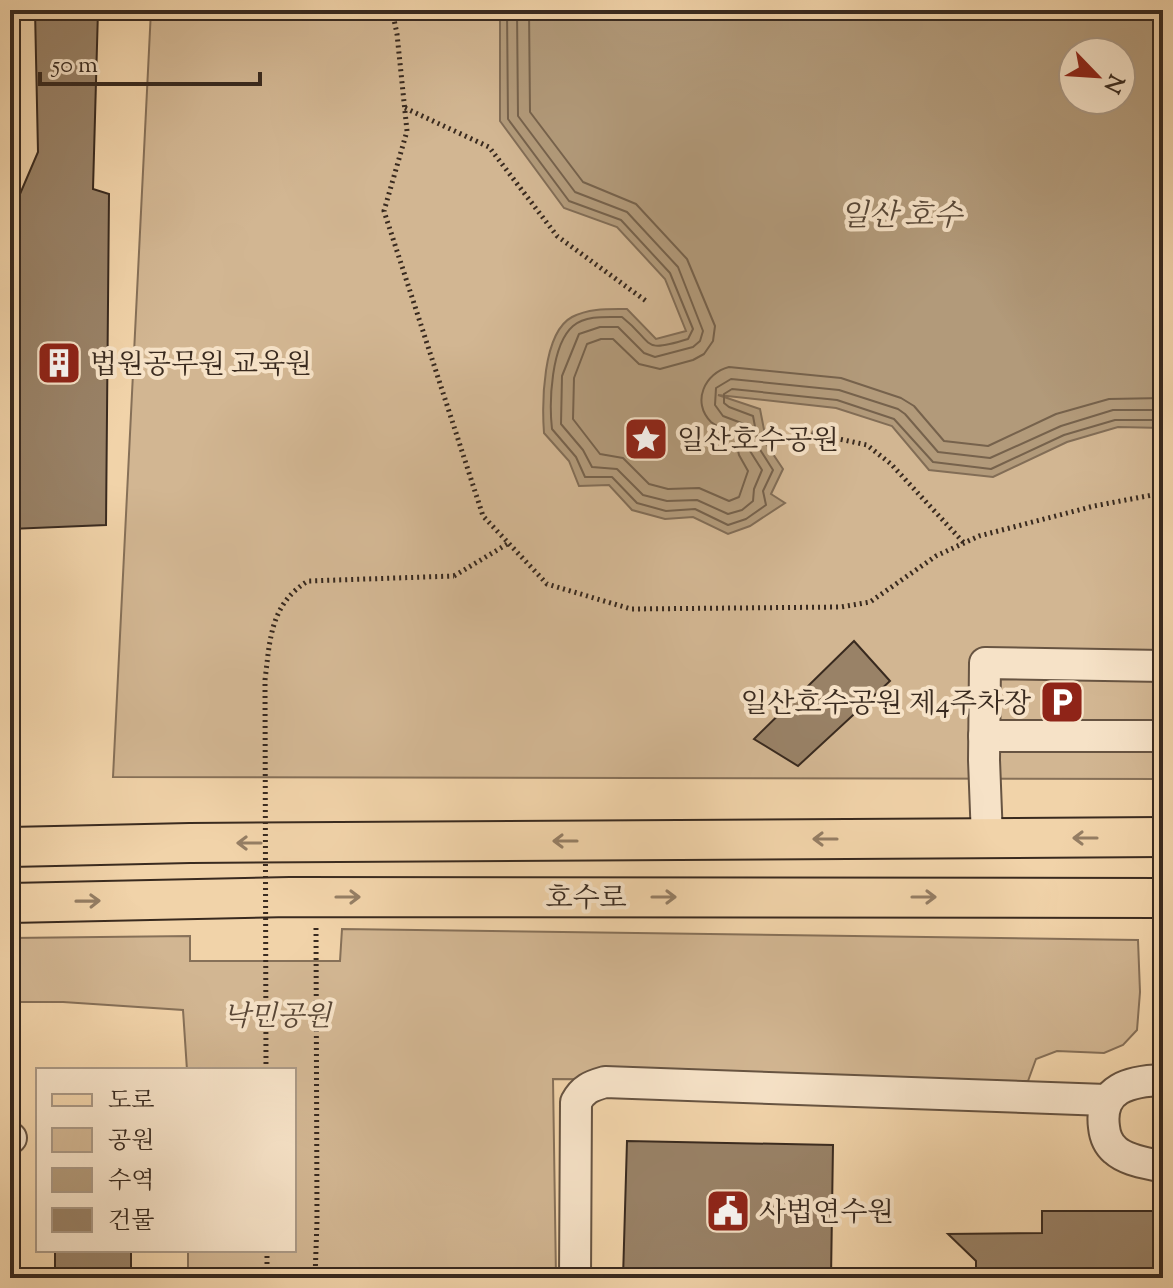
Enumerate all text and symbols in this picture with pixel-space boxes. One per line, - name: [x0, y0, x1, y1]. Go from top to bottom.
- scale bar: [40, 36, 260, 86]
- north arrow: [1057, 36, 1137, 116]
- text: 50 m: [50, 49, 98, 83]
- text: N: [1094, 68, 1131, 98]
- water label: 일산 호수: [840, 196, 964, 239]
- building icon: 법원공무원 교육원: [35, 339, 83, 387]
- place label: 법원공무원 교육원: [90, 346, 312, 386]
- place icon: 일산호수공원: [622, 415, 670, 463]
- place label: 일산호수공원: [677, 422, 839, 462]
- parking icon: 일산호수공원 제4주차장: [1038, 678, 1086, 726]
- place label: 일산호수공원 제4주차장: [740, 685, 1031, 725]
- one-way arrow: [1072, 830, 1099, 846]
- one-way arrow: [812, 832, 839, 847]
- one-way arrow: [552, 833, 579, 849]
- one-way arrow: [236, 835, 263, 851]
- street label: 호수로: [545, 880, 627, 920]
- one-way arrow: [334, 889, 361, 905]
- one-way arrow: [650, 889, 677, 905]
- one-way arrow: [910, 889, 937, 905]
- one-way arrow: [74, 894, 101, 909]
- park label: 낙민공원: [223, 998, 333, 1038]
- legend: [36, 1068, 296, 1252]
- text: 도로: [108, 1085, 154, 1119]
- text: 공원: [108, 1125, 154, 1159]
- text: 수역: [108, 1165, 154, 1199]
- public building icon: 사법연수원: [704, 1187, 752, 1235]
- place label: 사법연수원: [759, 1194, 894, 1234]
- text: 건물: [108, 1205, 154, 1239]

